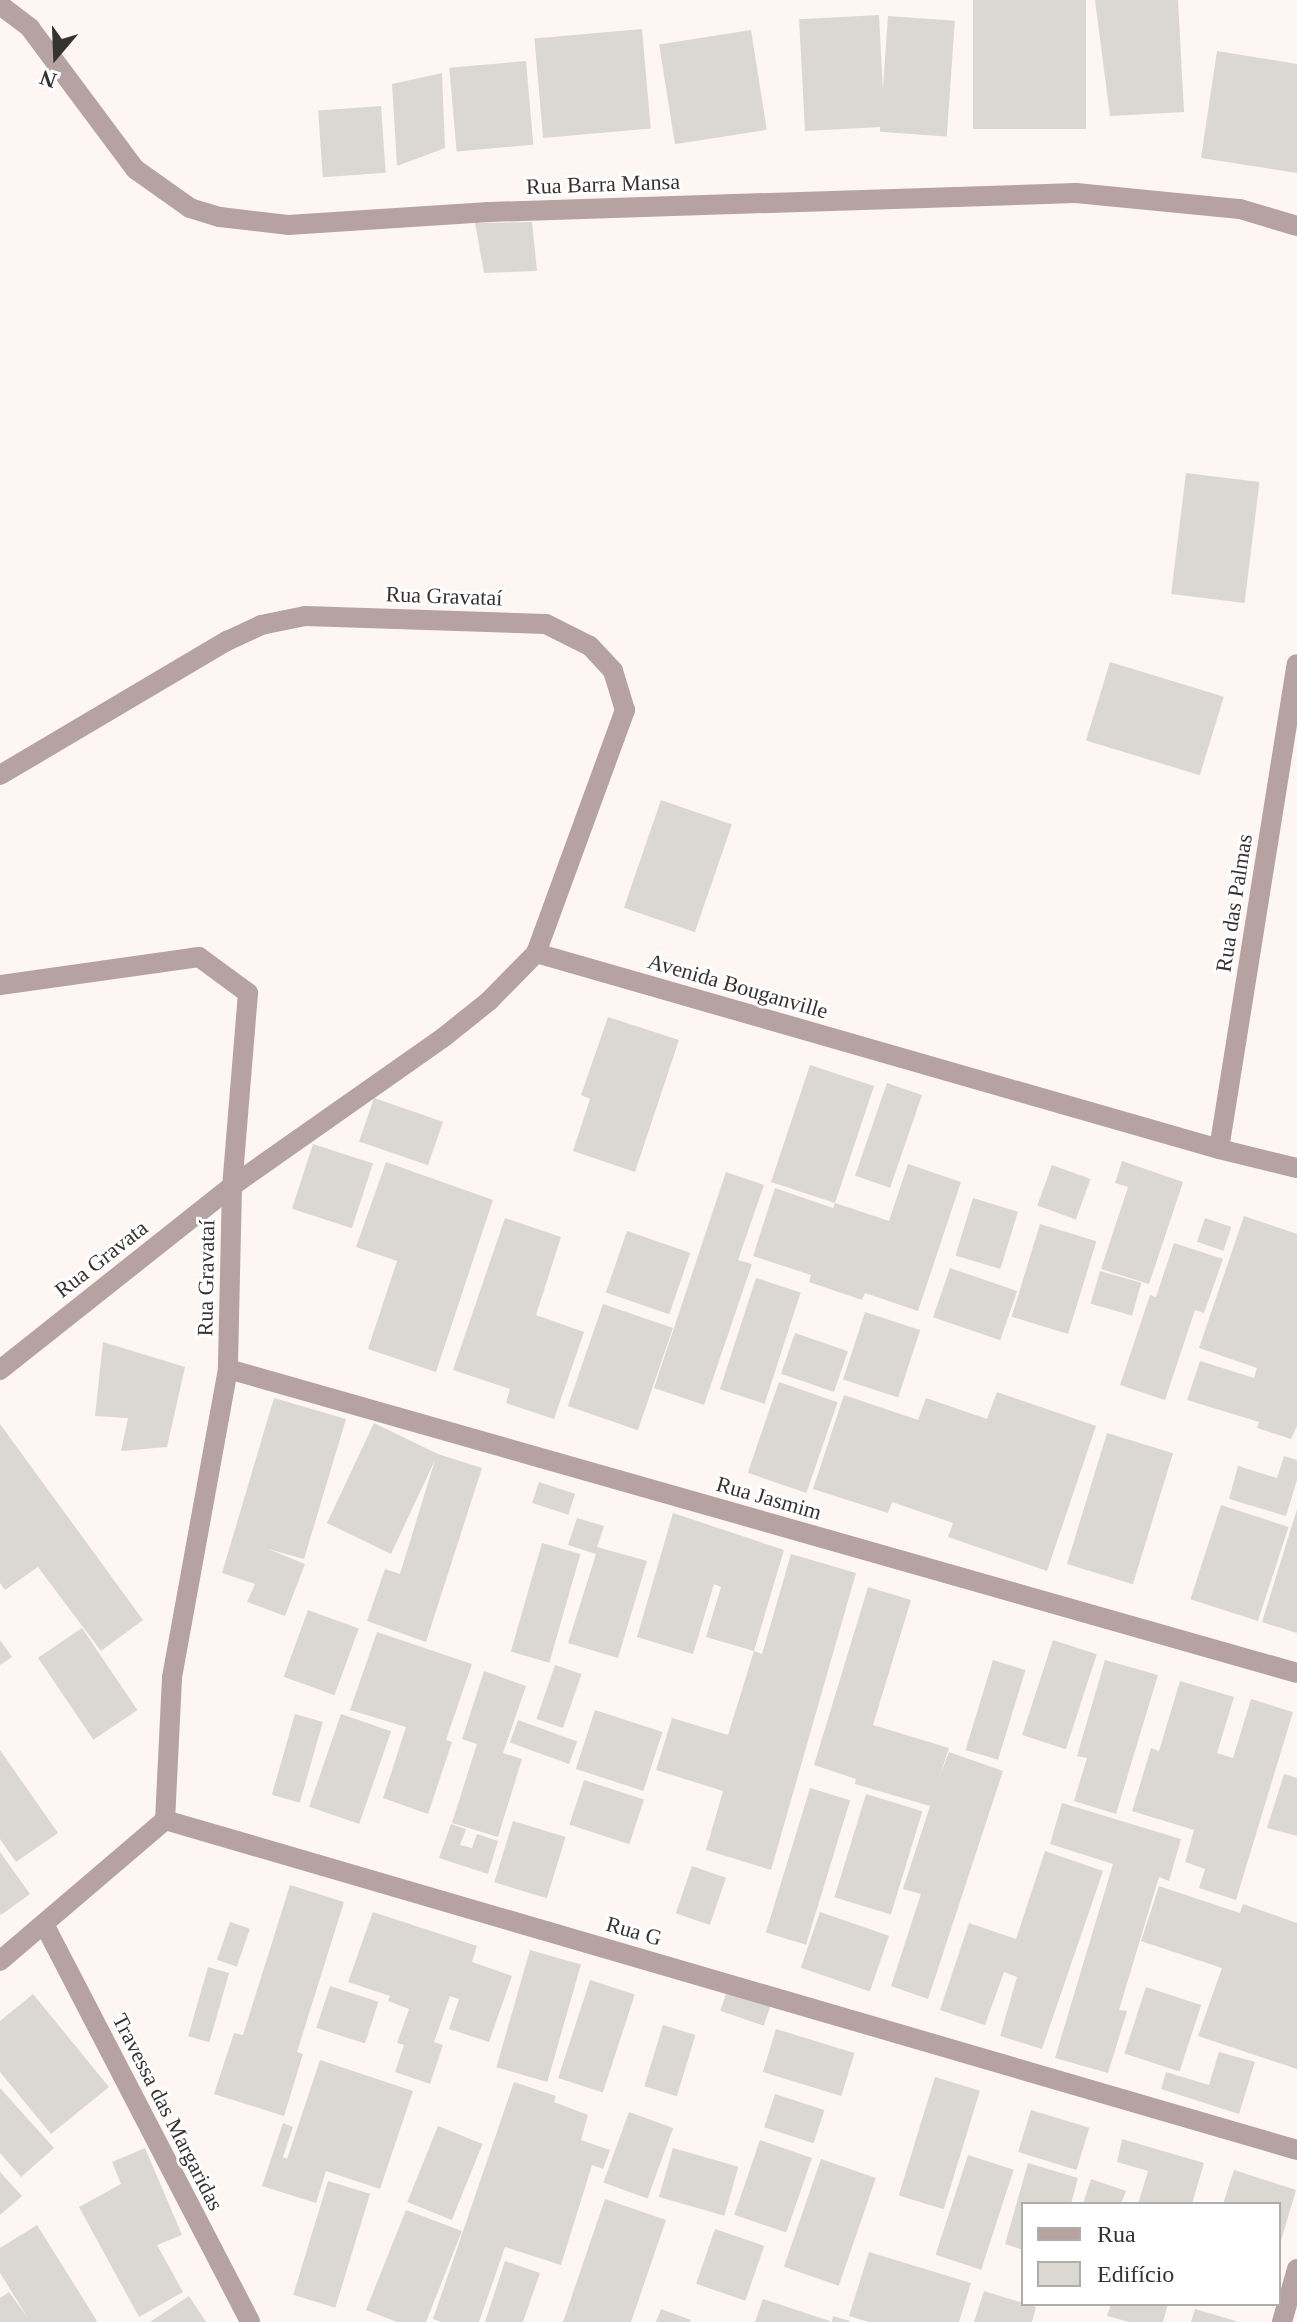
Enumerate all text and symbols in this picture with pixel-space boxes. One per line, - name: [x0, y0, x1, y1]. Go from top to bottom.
- north arrow: [16, 16, 96, 96]
- text: N: [36, 65, 60, 94]
- street label: Rua Barra Mansa: [526, 168, 680, 200]
- street label: Rua Gravataí: [385, 581, 503, 611]
- street label: Rua das Palmas: [1210, 832, 1258, 974]
- street label: Avenida Bouganville: [645, 948, 831, 1024]
- street label: Rua Gravata: [49, 1215, 153, 1303]
- street label: Rua Gravataí: [192, 1219, 220, 1337]
- street label: Rua Jasmim: [713, 1470, 825, 1526]
- street label: Rua G: [603, 1910, 665, 1952]
- street label: Travessa das Margaridas: [107, 2009, 229, 2215]
- legend: [1021, 2202, 1281, 2306]
- text: Rua: [1097, 2221, 1136, 2247]
- text: Edifício: [1097, 2261, 1174, 2287]

